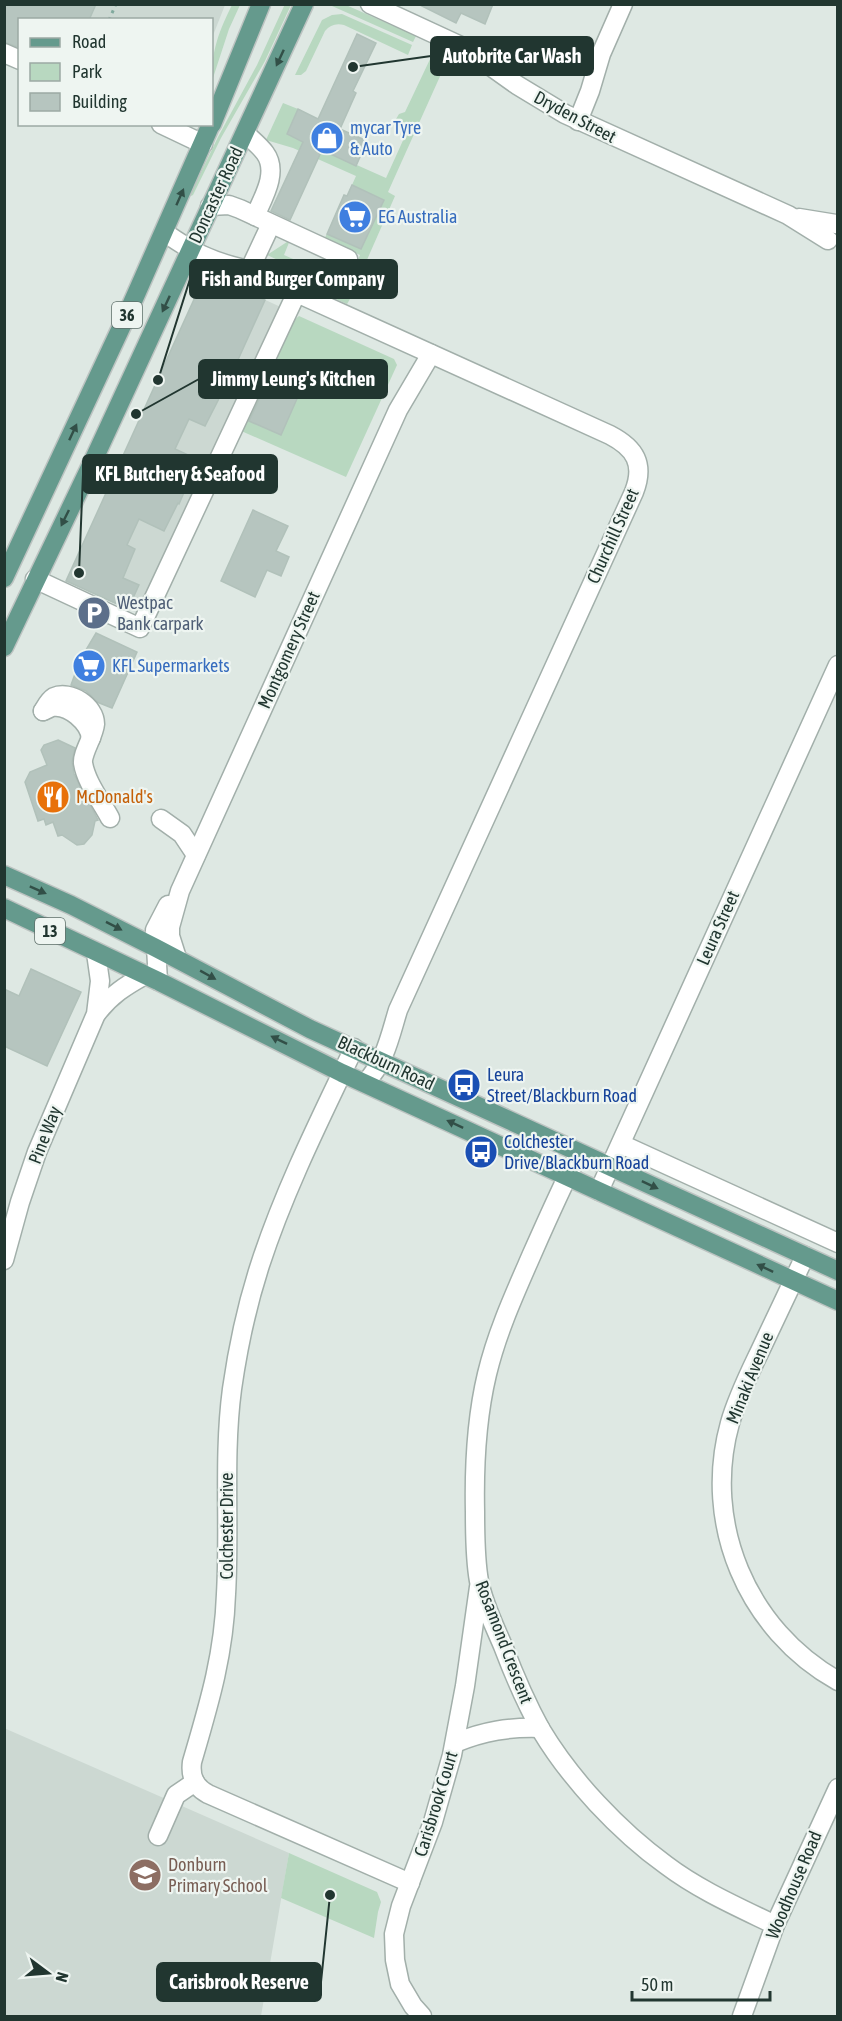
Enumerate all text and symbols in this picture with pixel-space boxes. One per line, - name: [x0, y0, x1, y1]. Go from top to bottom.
- legend: [18, 18, 213, 126]
- text: Road: [72, 31, 106, 52]
- callout: Autobrite Car Wash: [431, 37, 593, 75]
- text: Autobrite Car Wash: [442, 44, 581, 67]
- one-way arrow: [276, 49, 285, 66]
- text: Park: [72, 61, 102, 82]
- street label: Dryden Street: [531, 86, 620, 147]
- text: Building: [72, 91, 127, 112]
- place label: mycar Tyre & Auto: [350, 117, 421, 159]
- shop icon: mycar Tyre & Auto: [309, 120, 345, 156]
- street label: Doncaster Road: [184, 143, 247, 246]
- one-way arrow: [175, 188, 185, 206]
- supermarket icon: EG Australia: [337, 199, 373, 235]
- place label: EG Australia: [378, 206, 457, 227]
- callout: Fish and Burger Company: [190, 260, 397, 298]
- text: Fish and Burger Company: [201, 267, 385, 290]
- one-way arrow: [161, 295, 170, 312]
- road number: 36: [112, 302, 142, 328]
- callout: Jimmy Leung's Kitchen: [199, 360, 387, 398]
- text: Jimmy Leung's Kitchen: [210, 367, 375, 390]
- one-way arrow: [68, 422, 78, 440]
- callout: KFL Butchery & Seafood: [83, 455, 277, 493]
- text: KFL Butchery & Seafood: [95, 462, 265, 485]
- street label: Churchill Street: [582, 485, 643, 587]
- one-way arrow: [60, 510, 70, 527]
- street label: Montgomery Street: [253, 588, 324, 712]
- place label: Westpac Bank carpark: [117, 592, 204, 634]
- parking icon: Westpac Bank carpark: [76, 595, 112, 631]
- supermarket icon: KFL Supermarkets: [71, 648, 107, 684]
- place label: KFL Supermarkets: [112, 655, 230, 676]
- restaurant icon: McDonald's: [35, 779, 71, 815]
- place label: McDonald's: [76, 786, 153, 807]
- one-way arrow: [29, 886, 47, 895]
- street label: Leura Street: [692, 887, 743, 968]
- road number: 13: [35, 918, 65, 944]
- one-way arrow: [105, 921, 123, 931]
- one-way arrow: [200, 970, 217, 980]
- street label: Blackburn Road: [334, 1031, 438, 1094]
- one-way arrow: [270, 1036, 288, 1046]
- place label: Leura Street/Blackburn Road: [487, 1064, 637, 1106]
- bus stop icon: Leura Street/Blackburn Road: [446, 1067, 482, 1103]
- street label: Pine Way: [24, 1103, 65, 1167]
- one-way arrow: [446, 1120, 463, 1129]
- place label: Colchester Drive/Blackburn Road: [504, 1131, 649, 1173]
- bus stop icon: Colchester Drive/Blackburn Road: [463, 1134, 499, 1170]
- one-way arrow: [641, 1180, 659, 1190]
- one-way arrow: [757, 1263, 774, 1272]
- street label: Minaki Avenue: [722, 1329, 777, 1427]
- street label: Colchester Drive: [216, 1473, 237, 1579]
- street label: Rosamond Crescent: [471, 1577, 538, 1706]
- street label: Carisbrook Court: [410, 1749, 461, 1859]
- street label: Woodhouse Road: [761, 1828, 826, 1942]
- place label: Donburn Primary School: [168, 1854, 268, 1896]
- school or university icon: Donburn Primary School: [127, 1857, 163, 1893]
- north arrow: [18, 1943, 78, 2003]
- callout: Carisbrook Reserve: [157, 1963, 321, 2001]
- scale bar: [632, 1964, 770, 2002]
- text: N: [52, 1970, 72, 1984]
- text: Carisbrook Reserve: [169, 1970, 309, 1993]
- text: 50 m: [641, 1974, 673, 1995]

